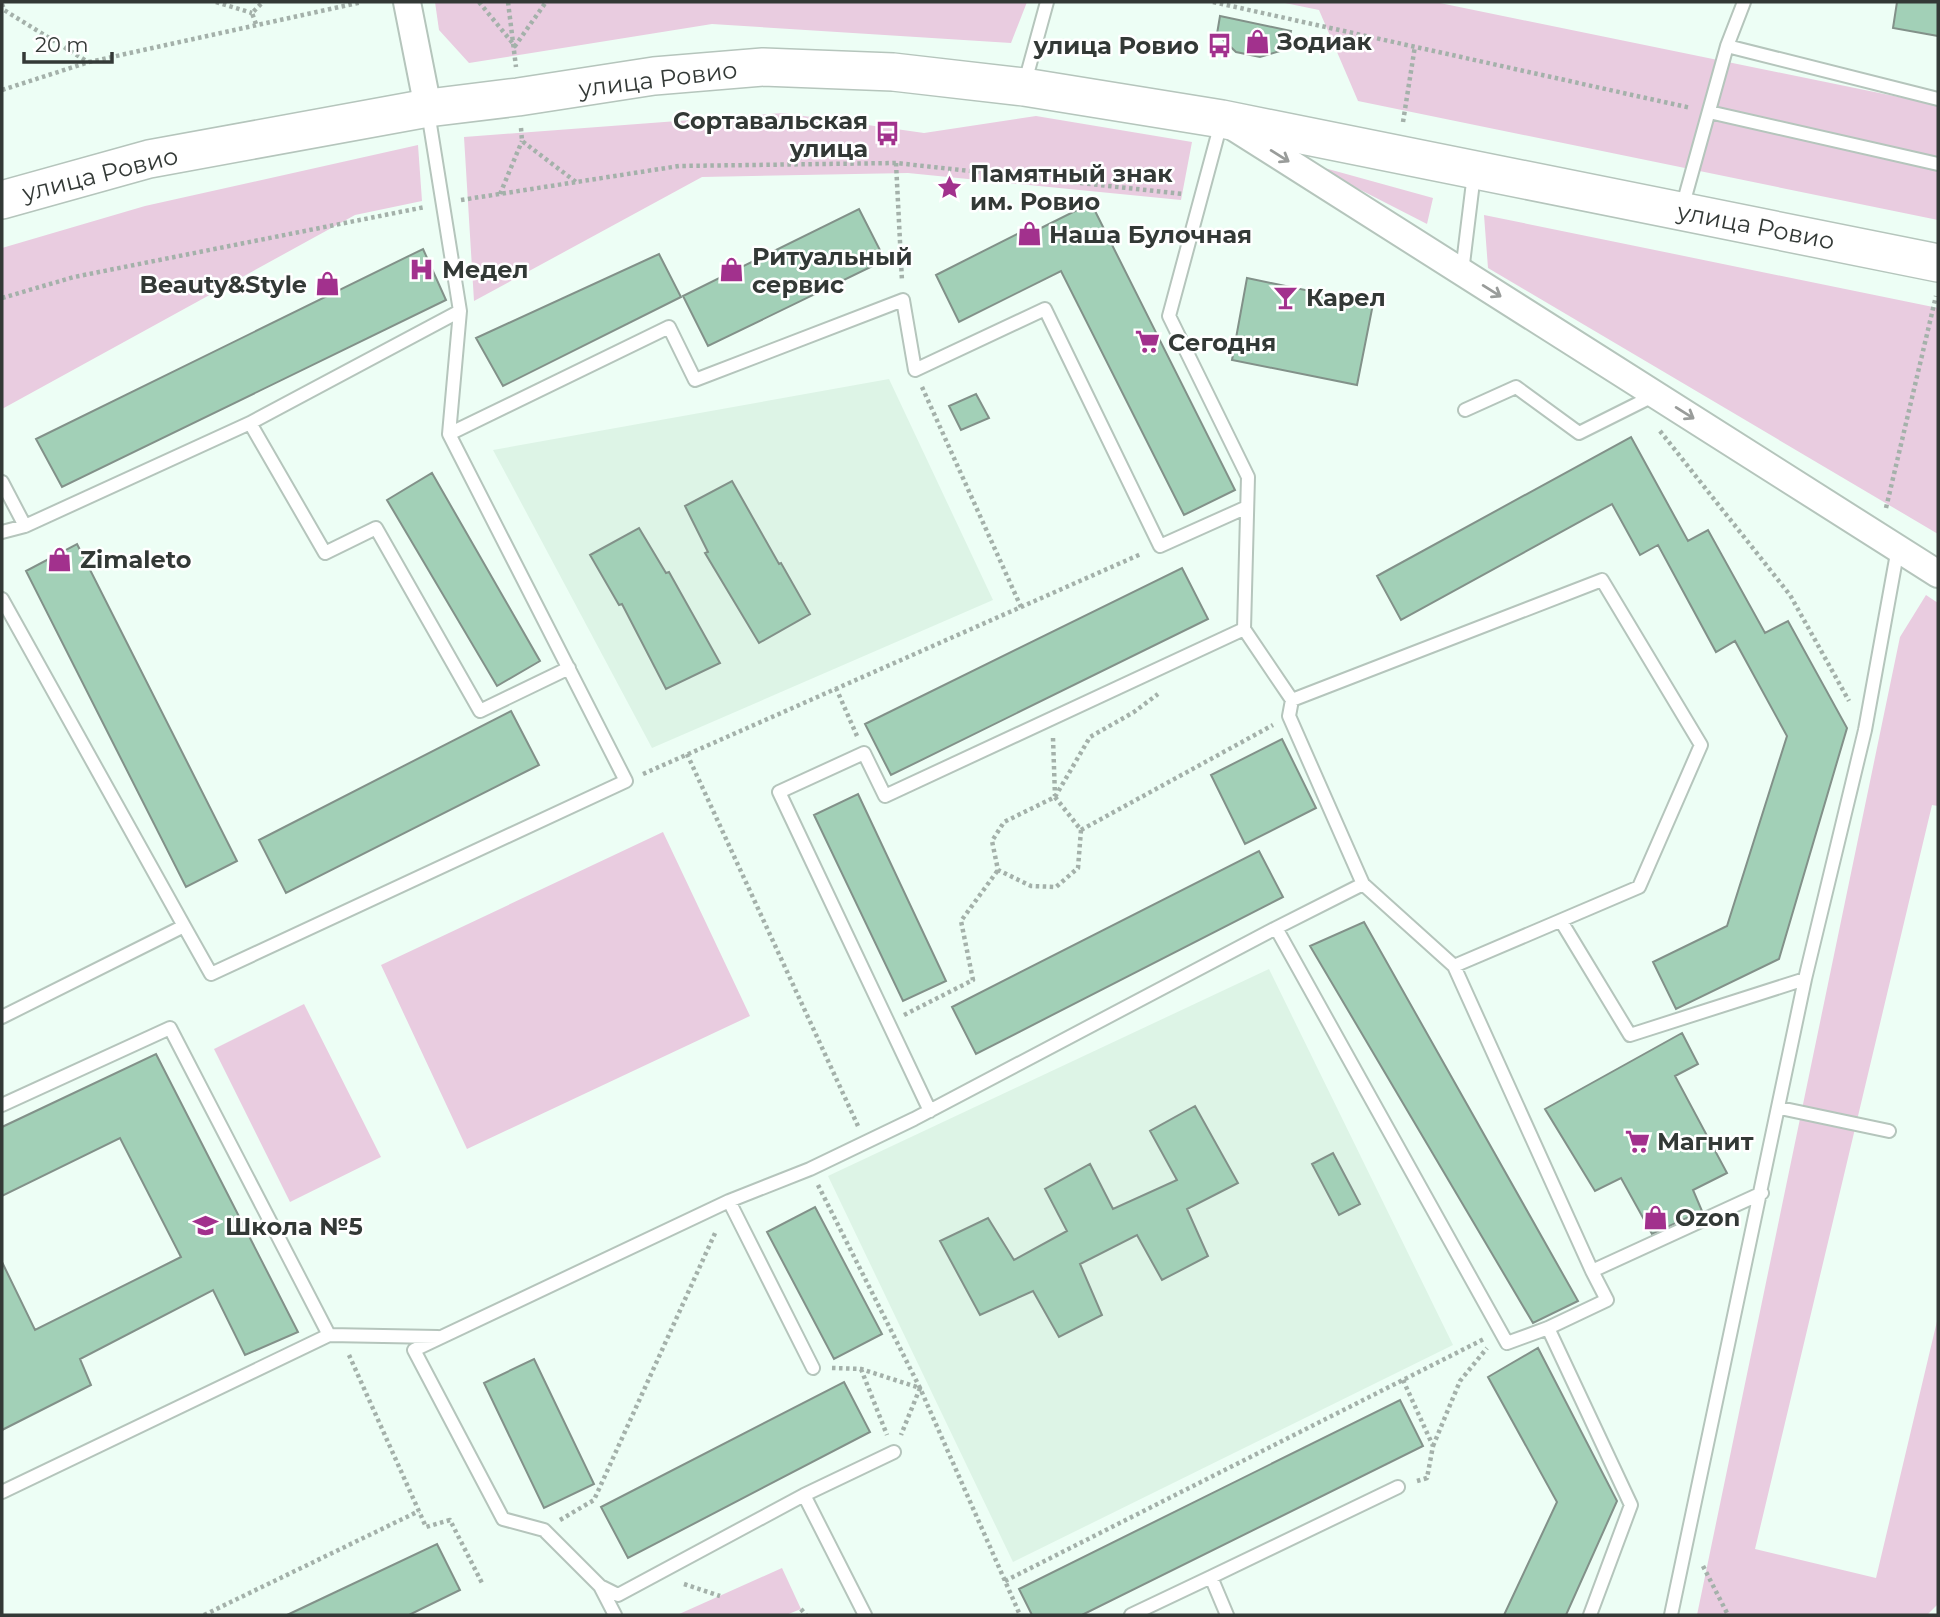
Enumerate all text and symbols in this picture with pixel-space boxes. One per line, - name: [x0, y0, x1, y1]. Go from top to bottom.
- scale bar: [24, 21, 112, 65]
- shop icon: Зодиак: [1243, 27, 1271, 55]
- place label: Зодиак: [1276, 27, 1373, 56]
- place label: улица Ровио: [1032, 31, 1199, 60]
- bus stop icon: улица Ровио: [1205, 31, 1233, 59]
- text: 20 m: [35, 32, 89, 57]
- street label: улица Ровио: [576, 55, 739, 103]
- place label: Сортавальская улица: [673, 106, 868, 163]
- bus stop icon: Сортавальская улица: [874, 120, 902, 148]
- street label: улица Ровио: [18, 141, 181, 208]
- one-way arrow: [1269, 149, 1289, 163]
- place label: Памятный знак им. Ровио: [970, 159, 1173, 216]
- place icon: Памятный знак им. Ровио: [936, 173, 964, 201]
- street label: улица Ровио: [1674, 196, 1837, 255]
- shop icon: Наша Булочная: [1015, 220, 1043, 248]
- place label: Наша Булочная: [1049, 220, 1252, 249]
- place label: Ритуальный сервис: [752, 242, 913, 299]
- hospital icon: Медел: [408, 255, 436, 283]
- place label: Медел: [442, 255, 529, 284]
- shop icon: Ритуальный сервис: [718, 256, 746, 284]
- place label: Beauty&Style: [140, 270, 307, 299]
- shop icon: Beauty&Style: [313, 270, 341, 298]
- bar icon: Карел: [1272, 283, 1300, 311]
- place label: Карел: [1306, 283, 1386, 312]
- one-way arrow: [1482, 284, 1502, 298]
- supermarket icon: Сегодня: [1134, 328, 1162, 356]
- place label: Сегодня: [1168, 328, 1276, 357]
- one-way arrow: [1674, 406, 1694, 420]
- shop icon: Zimaleto: [46, 545, 74, 573]
- place label: Zimaleto: [80, 545, 191, 574]
- supermarket icon: Магнит: [1623, 1127, 1651, 1155]
- place label: Магнит: [1657, 1127, 1754, 1156]
- shop icon: Ozon: [1641, 1203, 1669, 1231]
- place label: Ozon: [1675, 1203, 1740, 1232]
- school or university icon: Школа №5: [191, 1212, 219, 1240]
- place label: Школа №5: [225, 1212, 363, 1241]

